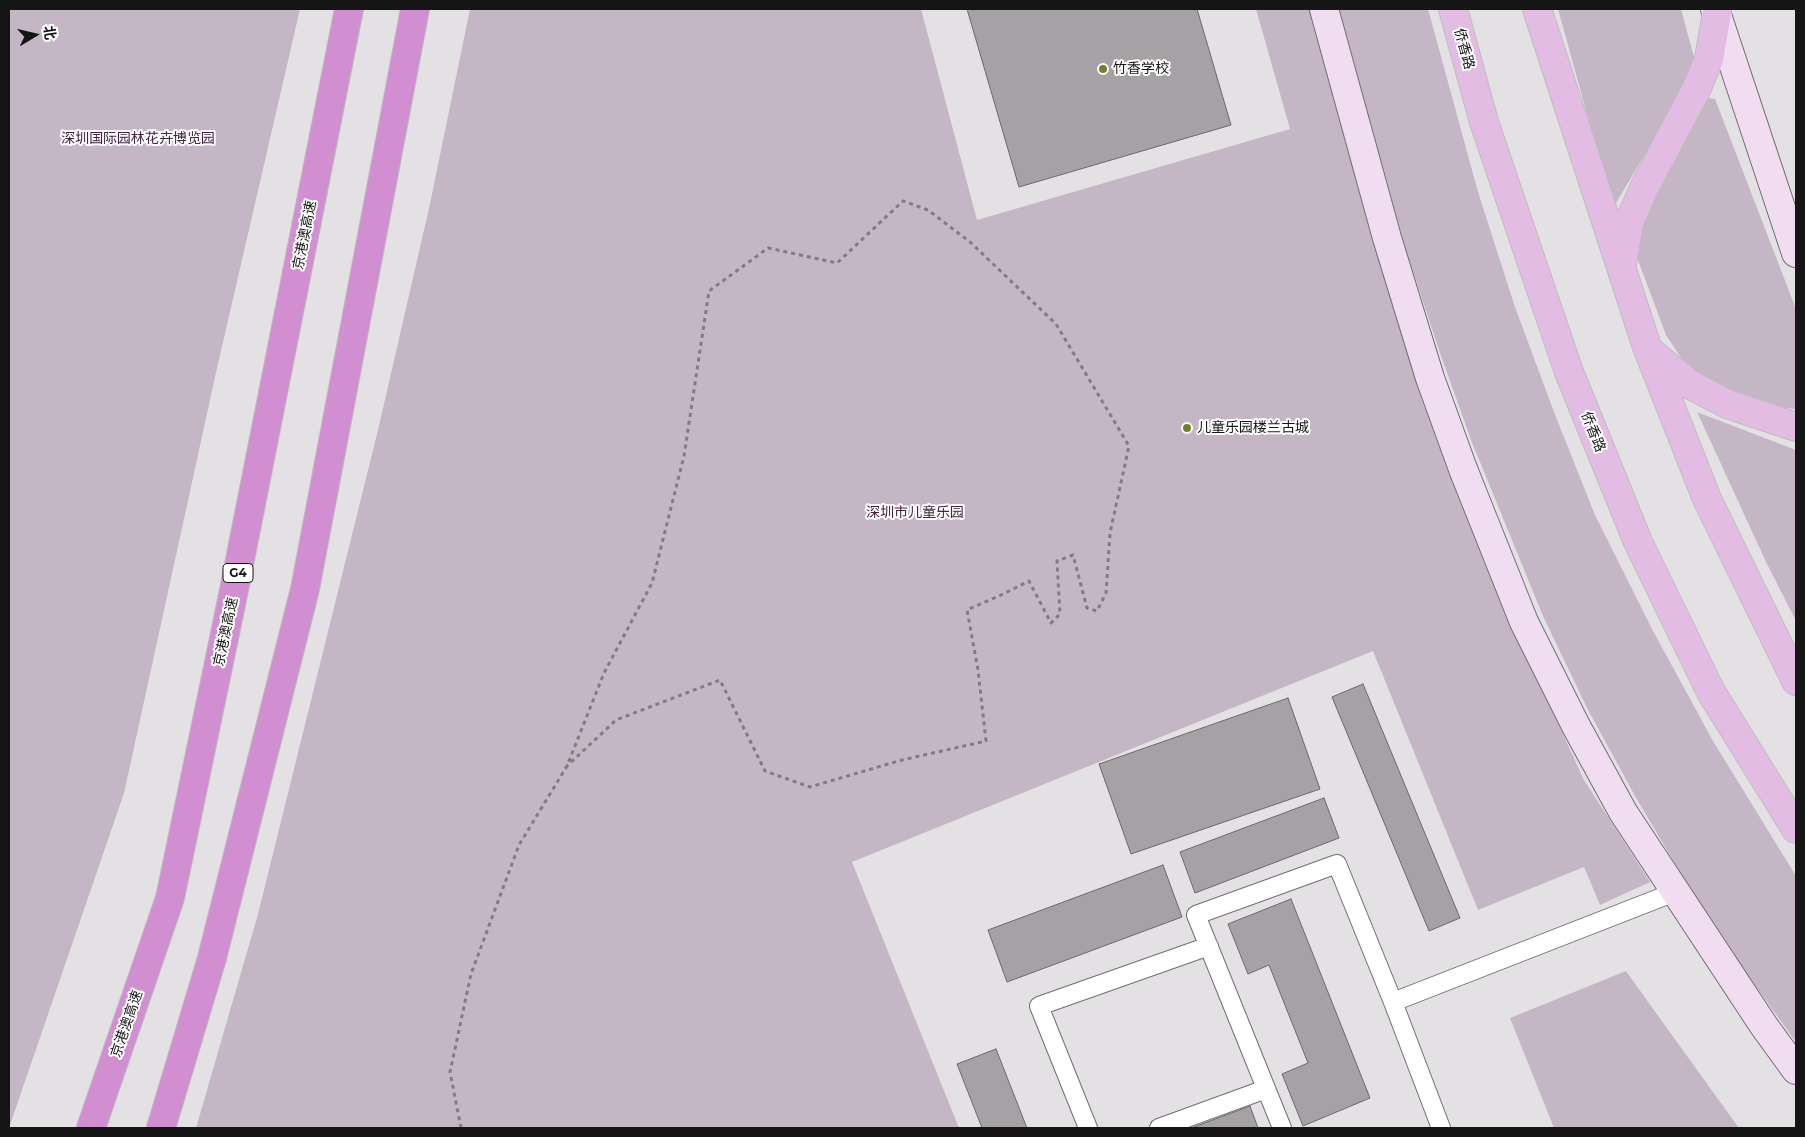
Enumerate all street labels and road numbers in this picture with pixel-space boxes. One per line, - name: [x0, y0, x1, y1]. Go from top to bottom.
- street label: 侨香路: [1450, 27, 1478, 71]
- street label: 京港澳高速: [290, 199, 320, 271]
- street label: 侨香路: [1577, 409, 1609, 455]
- road number: G4: [223, 564, 253, 582]
- street label: 京港澳高速: [211, 596, 241, 668]
- street label: 京港澳高速: [108, 988, 146, 1060]

